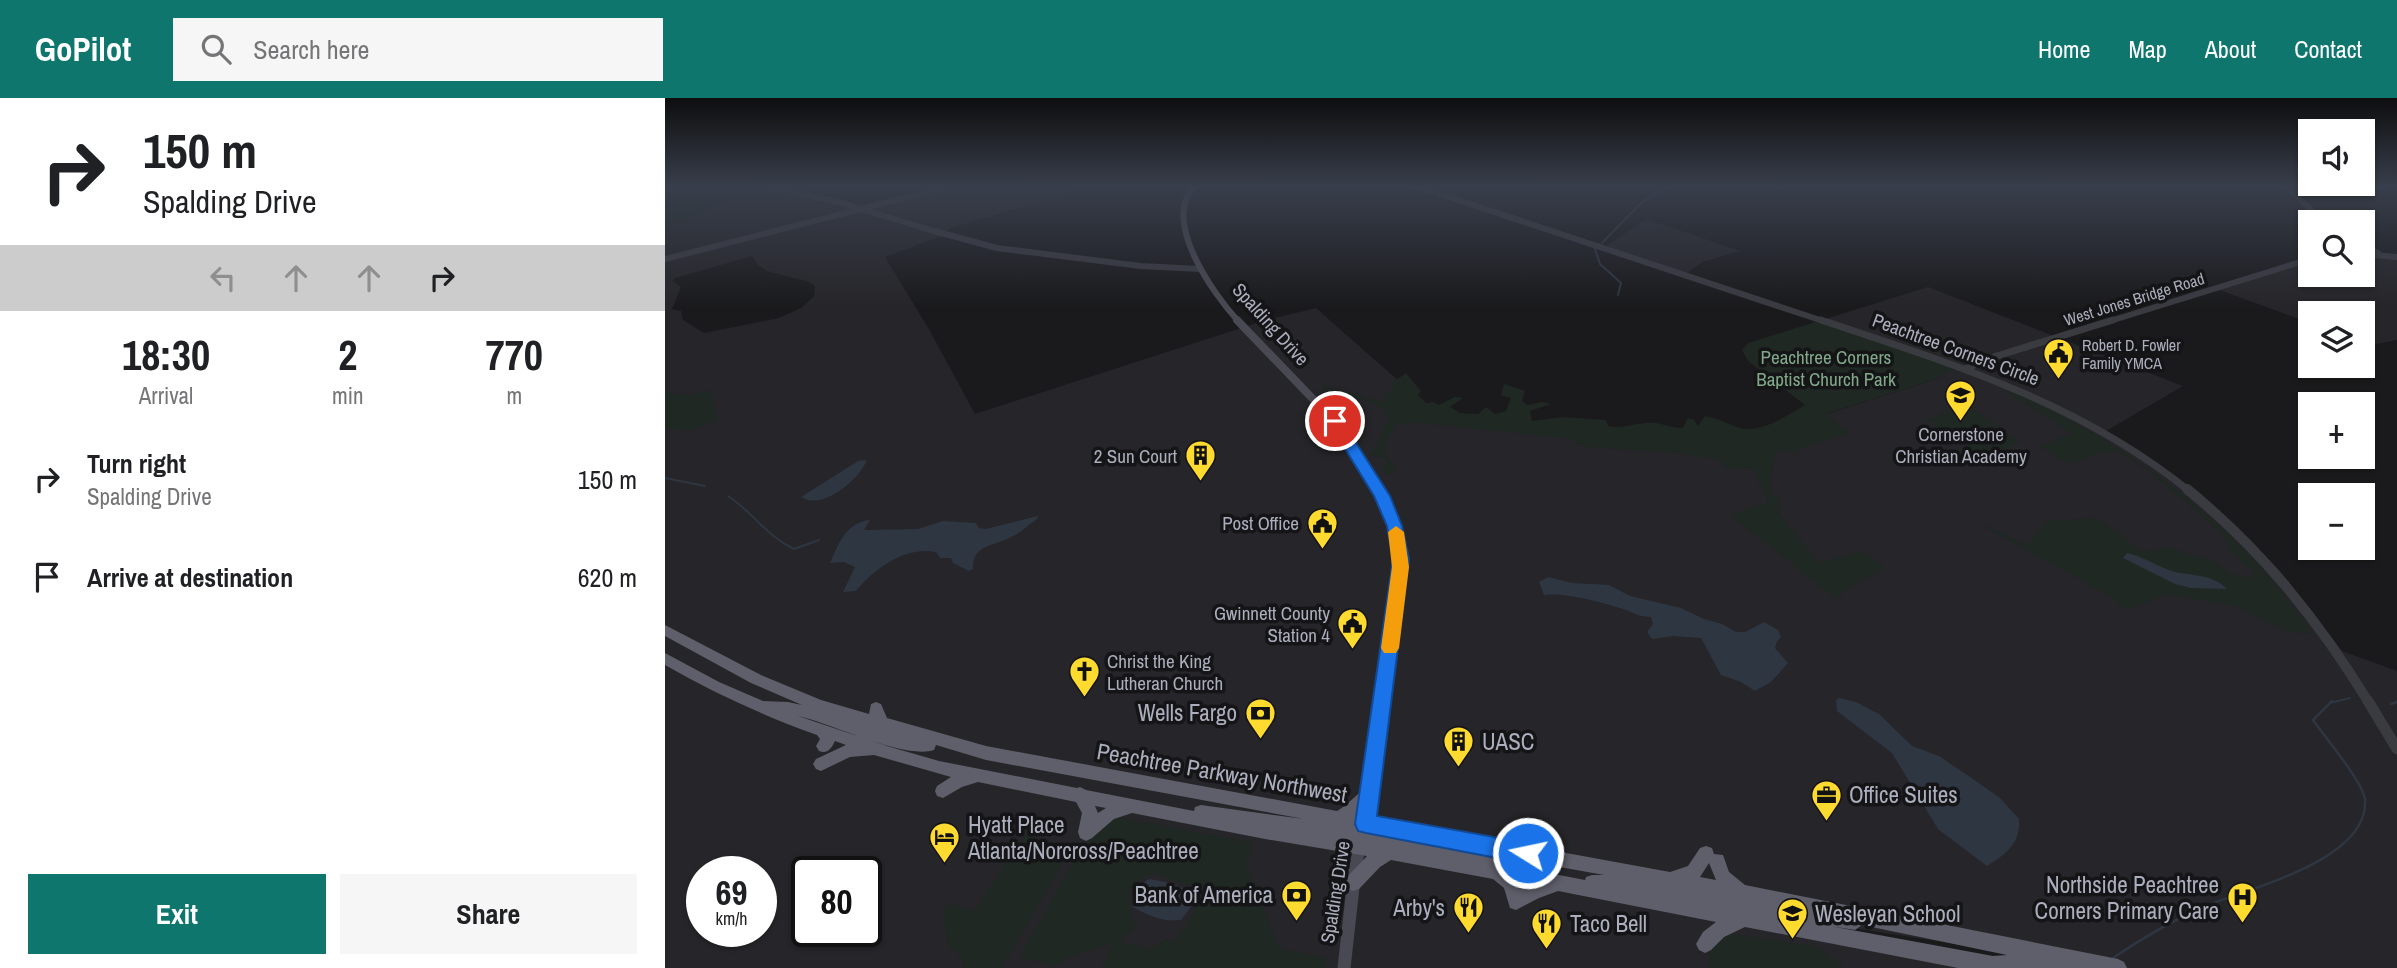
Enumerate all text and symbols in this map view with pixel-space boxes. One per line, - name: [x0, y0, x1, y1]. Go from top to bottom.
- search box: [173, 18, 663, 81]
- text: GoPilot: [35, 27, 131, 71]
- icon: search: [197, 30, 235, 68]
- text: Search here: [253, 32, 369, 67]
- text: Home: [2038, 33, 2090, 65]
- text: Map: [2128, 33, 2167, 65]
- text: About: [2205, 33, 2256, 65]
- text: Contact: [2294, 33, 2362, 65]
- text: 150 m: [143, 117, 257, 183]
- map controls: [2298, 119, 2375, 560]
- button: sound: [2298, 119, 2375, 196]
- icon: right: [28, 126, 119, 217]
- text: Spalding Drive: [143, 180, 317, 223]
- button: search: [2298, 210, 2375, 287]
- icon: left: [204, 259, 242, 297]
- icon: ahead: [277, 259, 315, 297]
- icon: ahead: [350, 259, 388, 297]
- icon: right: [423, 259, 461, 297]
- street label: West Jones Bridge Road: [2061, 267, 2207, 331]
- street label: Spalding Drive: [1227, 277, 1315, 371]
- button: layers: [2298, 301, 2375, 378]
- street label: Peachtree Corners Circle: [1869, 307, 2043, 391]
- text: 18:30: [122, 327, 210, 383]
- text: 2: [338, 327, 357, 383]
- text: 770: [486, 327, 543, 383]
- place label: Robert D. Fowler Family YMCA: [2082, 334, 2181, 374]
- public building icon: Robert D. Fowler Family YMCA: [2042, 337, 2076, 381]
- park label: Peachtree Corners Baptist Church Park: [1756, 344, 1896, 392]
- school or university icon: Cornerstone Christian Academy: [1944, 378, 1978, 422]
- text: Arrival: [139, 380, 193, 411]
- text: min: [332, 380, 364, 411]
- text: m: [506, 380, 522, 411]
- pin: [1305, 391, 1365, 451]
- button: +: [2298, 392, 2375, 469]
- icon: arrive: [1316, 402, 1354, 440]
- place label: Cornerstone Christian Academy: [1895, 421, 2027, 469]
- building icon: 2 Sun Court: [1183, 439, 1217, 483]
- place label: 2 Sun Court: [1094, 443, 1178, 469]
- text: Turn right: [87, 446, 186, 481]
- icon: right: [28, 460, 66, 498]
- text: 150 m: [578, 462, 637, 497]
- text: Spalding Drive: [87, 481, 212, 512]
- button: −: [2298, 483, 2375, 560]
- public building icon: Post Office: [1305, 506, 1339, 550]
- place label: Post Office: [1222, 510, 1299, 536]
- icon: arrive: [28, 558, 66, 596]
- text: Arrive at destination: [87, 560, 293, 595]
- text: 620 m: [578, 560, 637, 595]
- place label: Gwinnett County Station 4: [1214, 600, 1330, 648]
- public building icon: Gwinnett County Station 4: [1336, 607, 1370, 651]
- place label: Christ the King Lutheran Church: [1107, 648, 1223, 696]
- church icon: Christ the King Lutheran Church: [1067, 655, 1101, 699]
- bank icon: Wells Fargo: [1243, 696, 1277, 740]
- place label: Wells Fargo: [1138, 697, 1237, 728]
- building icon: UASC: [1442, 725, 1476, 769]
- place label: UASC: [1482, 726, 1534, 757]
- street label: Peachtree Parkway Northwest: [1094, 735, 1350, 810]
- office icon: Office Suites: [1809, 778, 1843, 822]
- place label: Office Suites: [1849, 779, 1958, 810]
- place label: Hyatt Place Atlanta/Norcross/Peachtree: [967, 809, 1199, 866]
- position arrow: [1491, 816, 1565, 890]
- hotel icon: Hyatt Place Atlanta/Norcross/Peachtree: [928, 821, 962, 865]
- street label: Spalding Drive: [1314, 839, 1356, 945]
- speed limit sign: 80: [791, 856, 882, 947]
- text: 69: [716, 869, 747, 916]
- place label: Northside Peachtree Corners Primary Care: [2035, 869, 2219, 926]
- button: Exit: [28, 874, 326, 954]
- button: Share: [340, 874, 637, 954]
- bank icon: Bank of America: [1279, 878, 1313, 922]
- place label: Bank of America: [1135, 879, 1273, 910]
- hospital icon: Northside Peachtree Corners Primary Care: [2225, 881, 2259, 925]
- restaurant icon: Arby's: [1451, 891, 1485, 935]
- place label: Arby's: [1392, 892, 1445, 923]
- school or university icon: Wesleyan School: [1775, 897, 1809, 941]
- place label: Wesleyan School: [1815, 898, 1960, 929]
- text: km/h: [716, 906, 748, 931]
- restaurant icon: Taco Bell: [1530, 907, 1564, 951]
- place label: Taco Bell: [1570, 908, 1647, 939]

